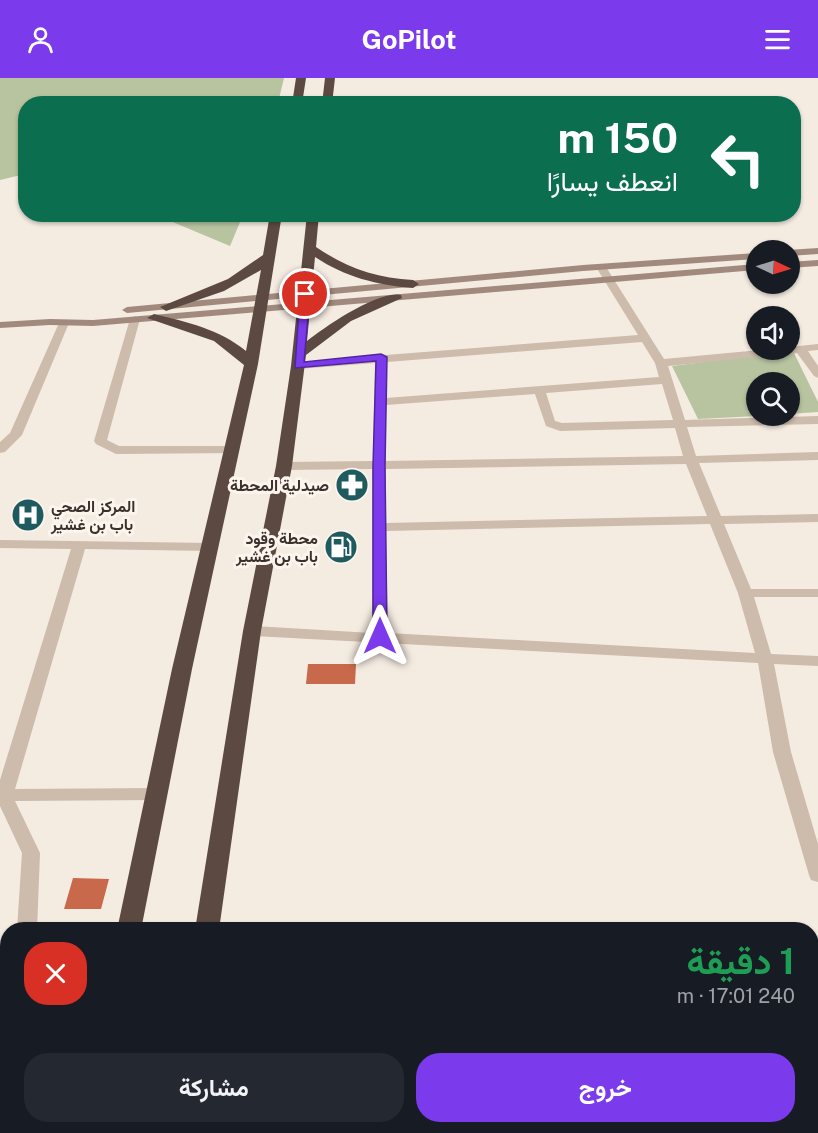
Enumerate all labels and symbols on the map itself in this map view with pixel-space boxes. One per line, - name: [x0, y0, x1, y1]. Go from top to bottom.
- north arrow: [746, 240, 800, 294]
- pin: [279, 268, 330, 319]
- pharmacy icon: صيدلية المحطة: [334, 467, 370, 503]
- place label: صيدلية المحطة: [230, 476, 329, 495]
- hospital icon: المركز الصحي باب بن غشير: [10, 497, 46, 533]
- place label: المركز الصحي باب بن غشير: [50, 497, 135, 535]
- place label: محطة وقود باب بن غشير: [235, 529, 318, 567]
- fuel station icon: محطة وقود باب بن غشير: [323, 529, 359, 565]
- position arrow: [348, 604, 412, 668]

